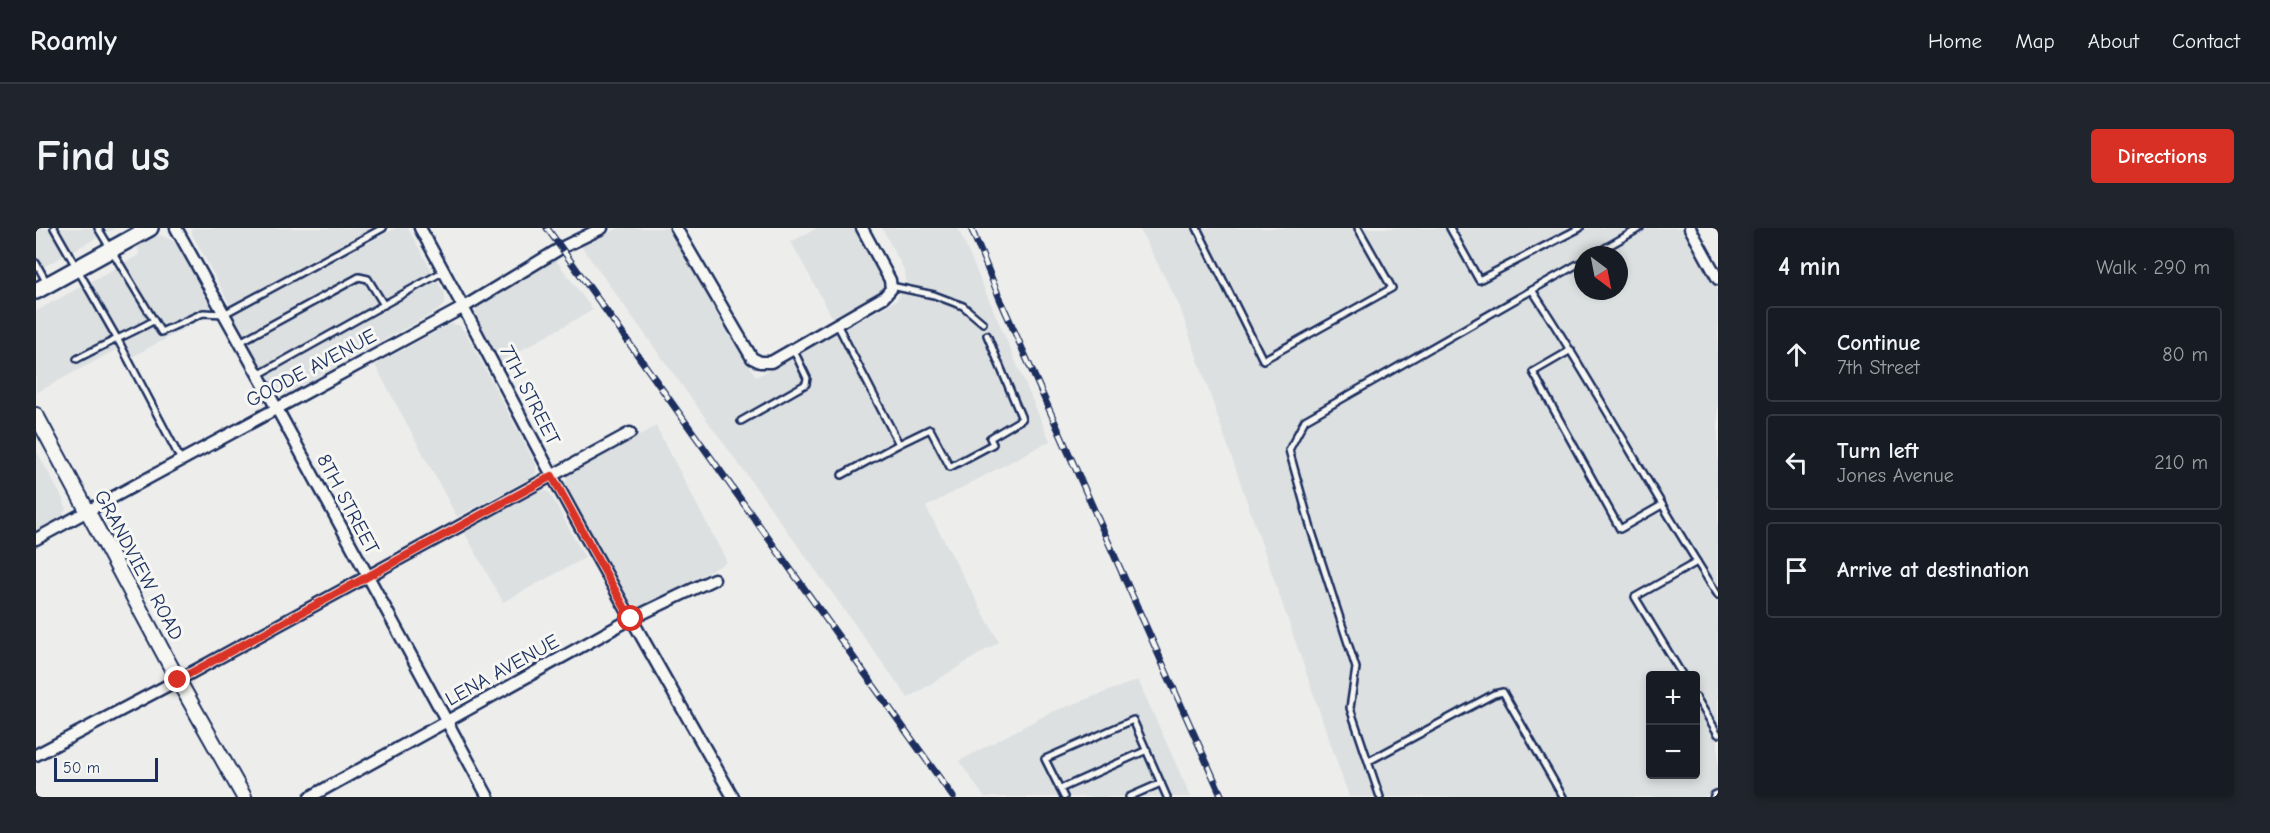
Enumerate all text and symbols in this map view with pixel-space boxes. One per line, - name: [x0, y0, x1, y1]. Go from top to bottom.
- text: Roamly: [30, 25, 117, 57]
- text: Home: [1928, 29, 1982, 53]
- text: Map: [2015, 29, 2055, 53]
- text: About: [2088, 29, 2139, 53]
- text: Contact: [2172, 29, 2240, 53]
- button: Directions: [2091, 129, 2234, 183]
- text: Find us: [36, 132, 170, 181]
- north arrow: [1574, 246, 1628, 300]
- text: 4 min: [1778, 252, 1841, 282]
- text: Walk · 290 m: [2096, 256, 2210, 279]
- street label: GOODE AVENUE: [242, 324, 380, 412]
- text: Continue: [1837, 330, 1920, 356]
- icon: ahead: [1780, 338, 1813, 371]
- street label: 7TH STREET: [495, 341, 565, 449]
- text: 80 m: [2162, 343, 2208, 366]
- text: 7th Street: [1837, 356, 1920, 379]
- text: Turn left: [1837, 438, 1919, 464]
- icon: left: [1780, 446, 1813, 479]
- street label: 8TH STREET: [312, 450, 384, 558]
- text: 210 m: [2154, 451, 2208, 474]
- text: Jones Avenue: [1837, 464, 1954, 487]
- street label: GRANDVIEW ROAD: [90, 486, 188, 644]
- icon: arrive: [1780, 554, 1813, 587]
- text: Arrive at destination: [1837, 557, 2029, 583]
- route start: [617, 605, 643, 631]
- street label: LENA AVENUE: [441, 629, 563, 711]
- route end: [164, 666, 190, 692]
- map controls: [1646, 671, 1700, 779]
- button: +: [1646, 671, 1700, 725]
- button: −: [1646, 725, 1700, 779]
- scale bar: [54, 755, 158, 782]
- text: 50 m: [63, 759, 100, 777]

